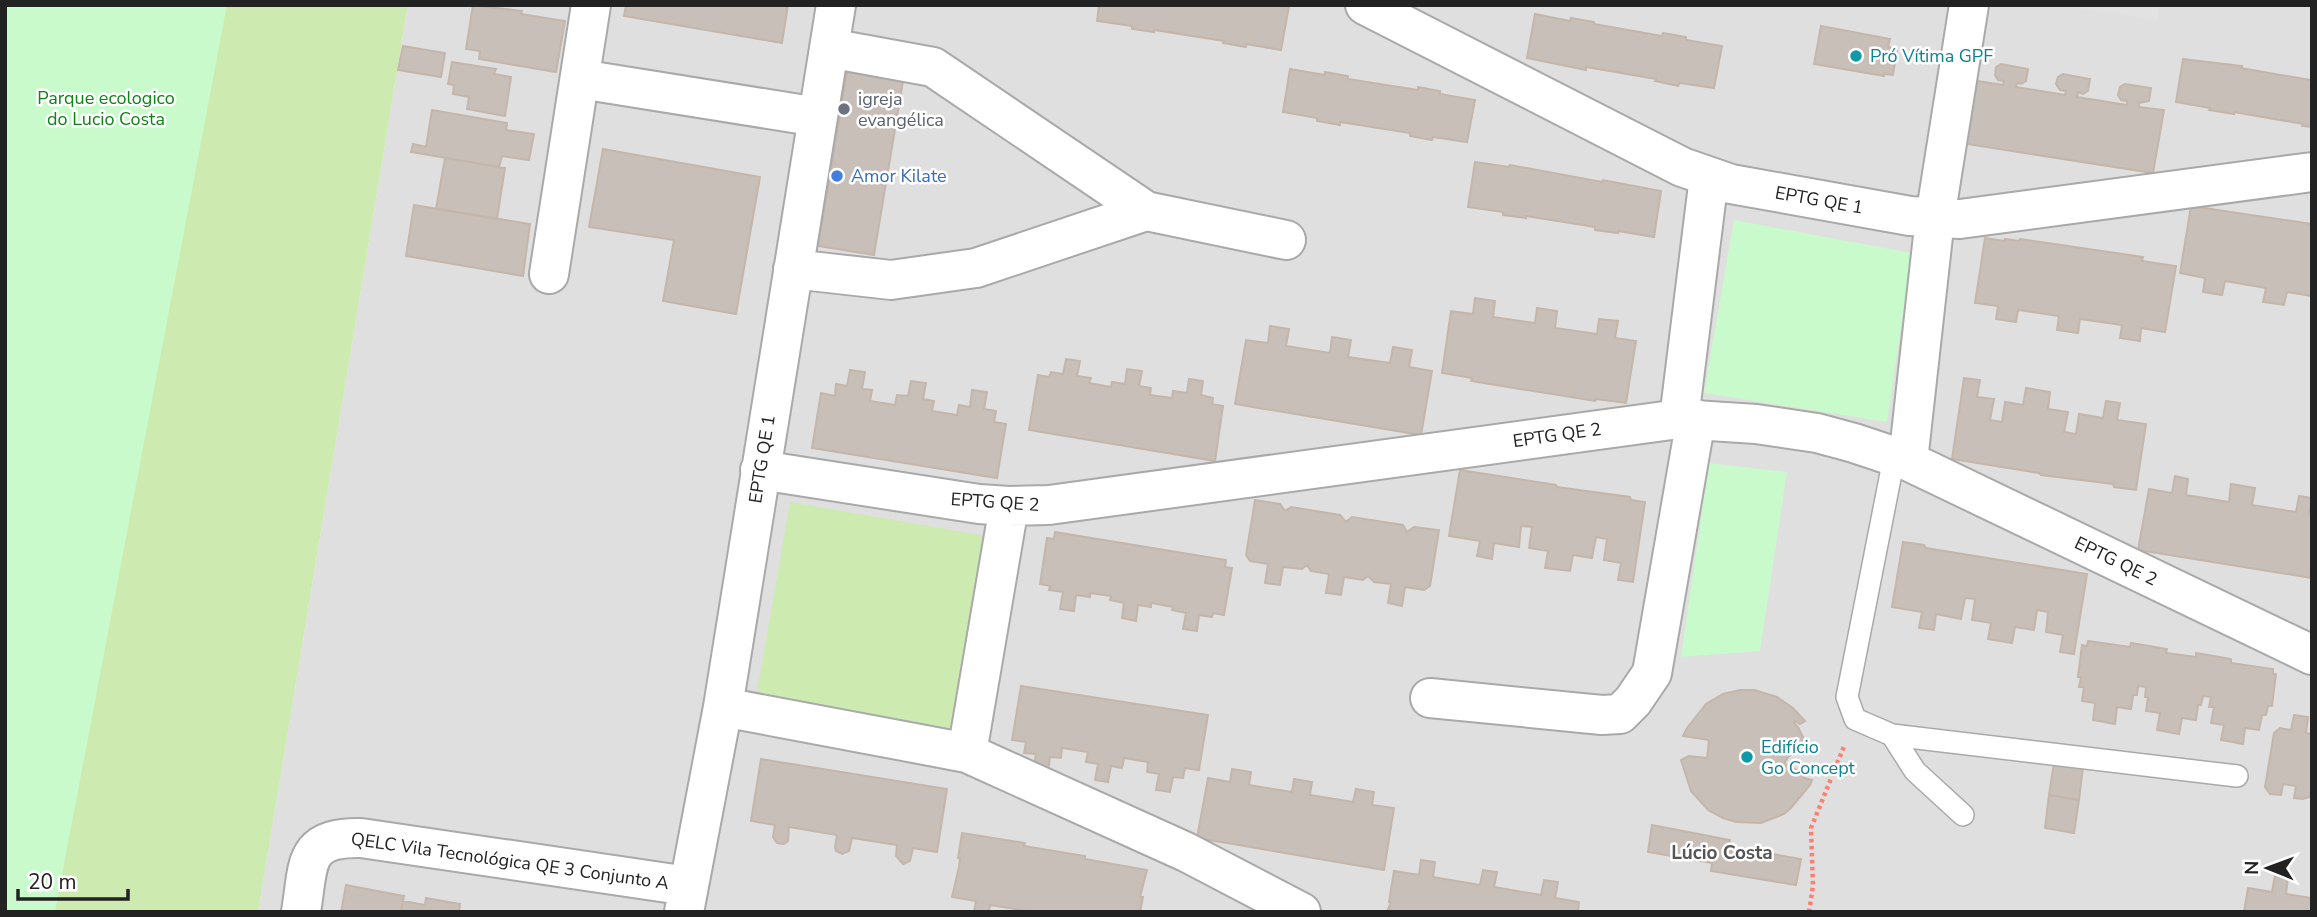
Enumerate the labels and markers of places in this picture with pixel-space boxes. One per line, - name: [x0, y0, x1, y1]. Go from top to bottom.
- place label: Pró Vítima GPF: [1870, 44, 1993, 68]
- marker: Pró Vítima GPF: [1848, 48, 1864, 64]
- place label: igreja evangélica: [858, 87, 944, 132]
- marker: igreja evangélica: [836, 101, 852, 117]
- place label: Amor Kilate: [851, 164, 947, 188]
- marker: Amor Kilate: [829, 168, 845, 184]
- place label: Edifício Go Concept: [1761, 735, 1856, 780]
- marker: Edifício Go Concept: [1739, 749, 1755, 765]

